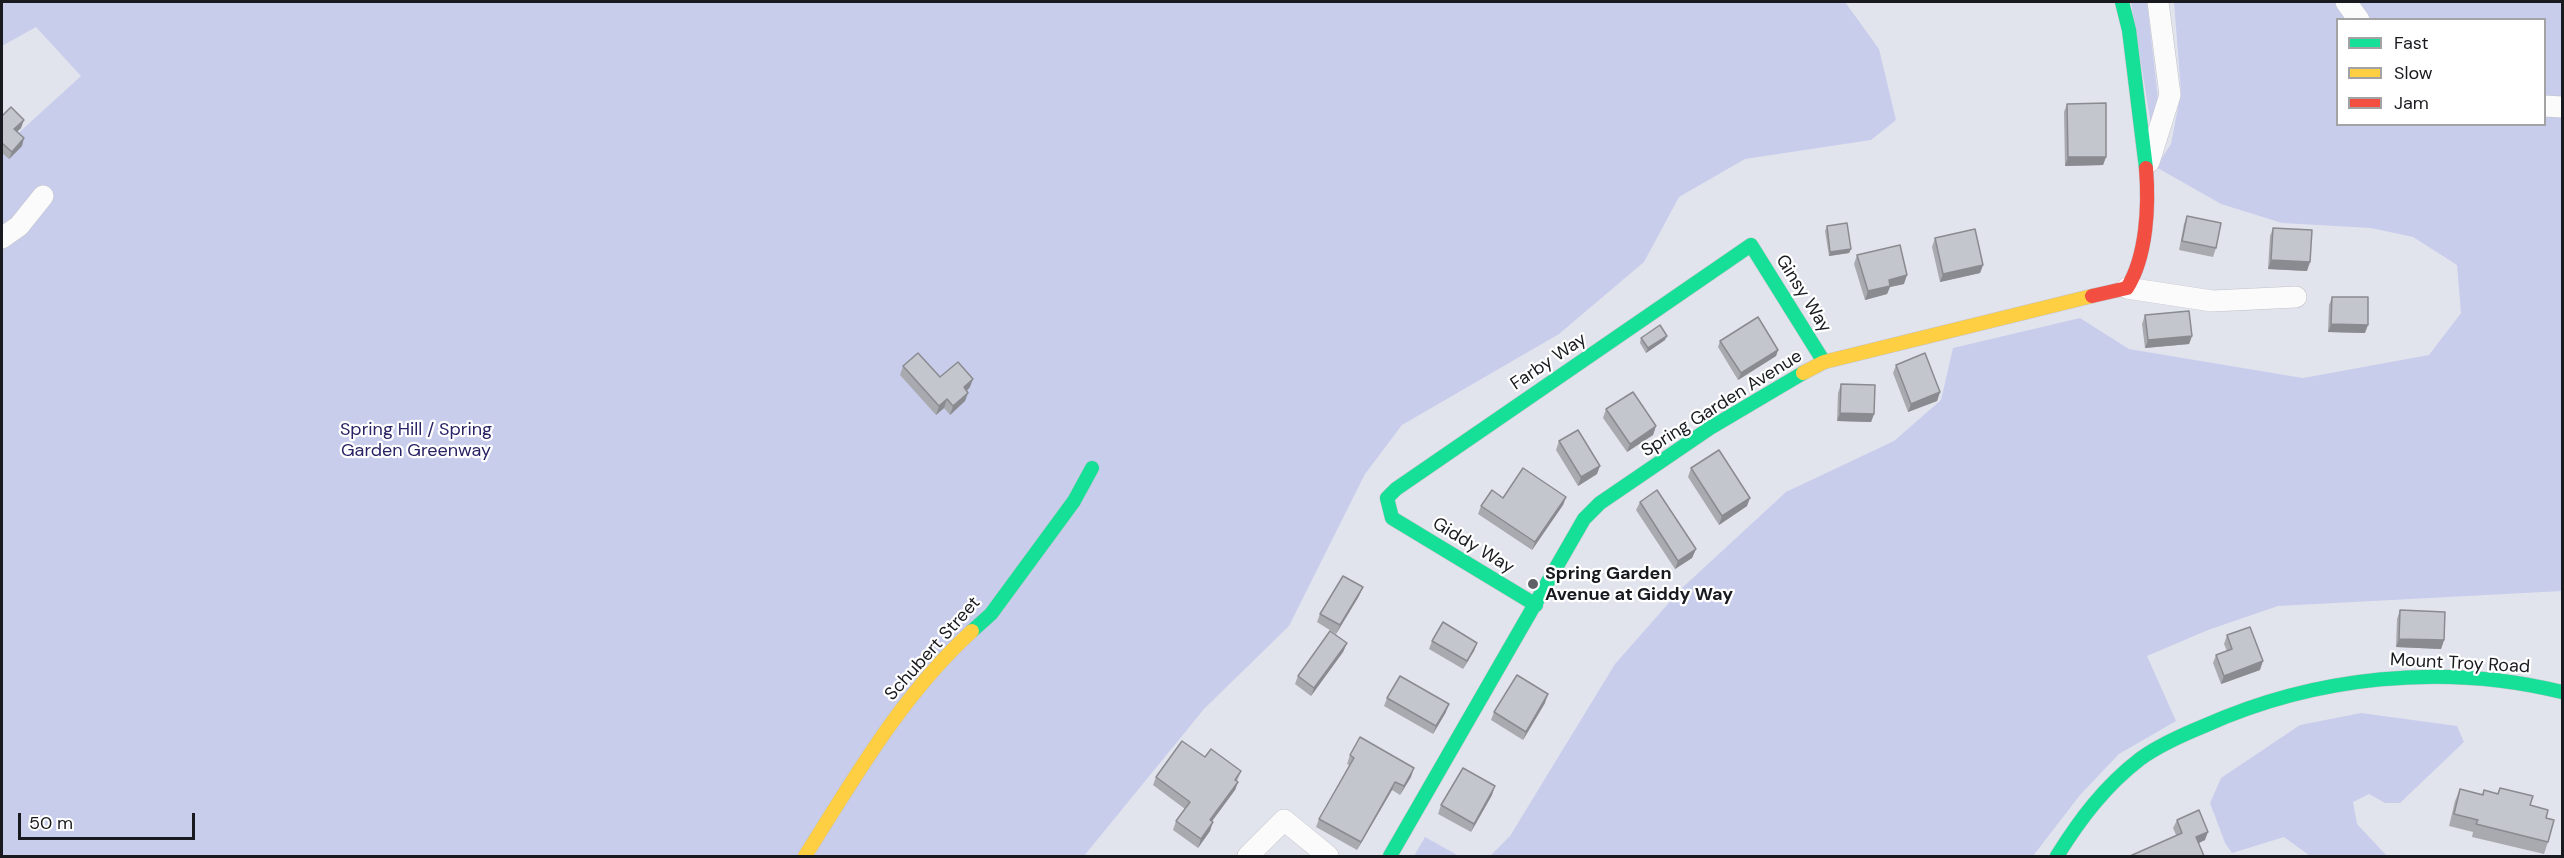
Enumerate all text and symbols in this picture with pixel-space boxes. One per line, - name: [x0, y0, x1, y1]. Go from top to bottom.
- legend: [2336, 18, 2546, 126]
- text: Fast: [2394, 31, 2429, 55]
- text: Slow: [2394, 61, 2433, 85]
- text: Jam: [2394, 91, 2429, 115]
- street label: Ginsy Way: [1771, 251, 1835, 337]
- street label: Farby Way: [1507, 329, 1591, 395]
- street label: Spring Garden Avenue: [1638, 346, 1806, 462]
- park label: Spring Hill / Spring Garden Greenway: [340, 419, 492, 462]
- street label: Giddy Way: [1428, 513, 1518, 579]
- place label: Spring Garden Avenue at Giddy Way: [1545, 563, 1733, 606]
- marker: Spring Garden Avenue at Giddy Way: [1526, 577, 1540, 591]
- street label: Schubert Street: [881, 593, 985, 705]
- street label: Mount Troy Road: [2389, 650, 2531, 678]
- scale bar: [21, 801, 198, 839]
- text: 50 m: [29, 811, 73, 835]

